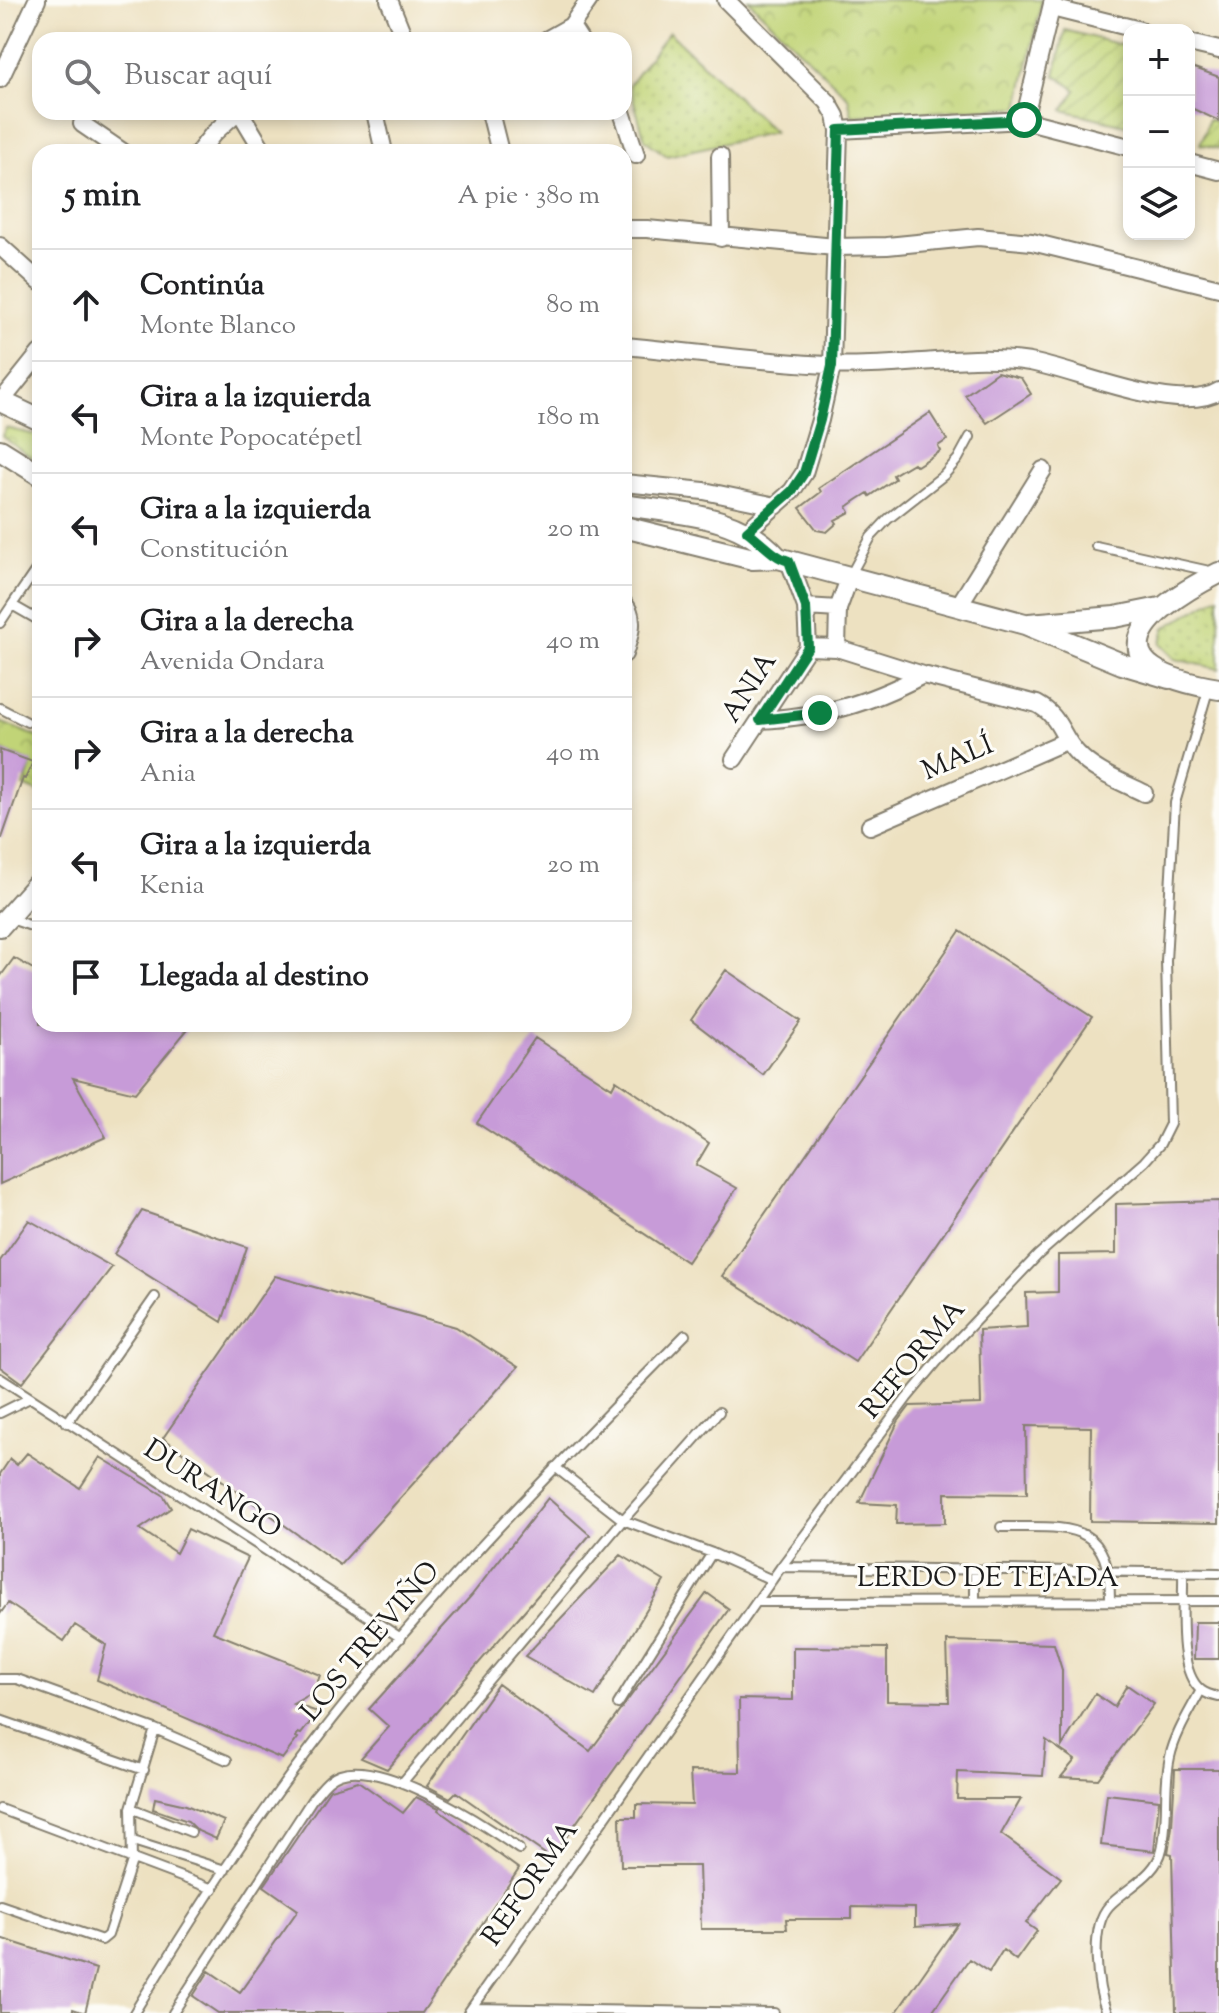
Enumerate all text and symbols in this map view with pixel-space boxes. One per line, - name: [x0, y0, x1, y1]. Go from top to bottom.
- map controls: [1123, 24, 1195, 240]
- button: +: [1123, 24, 1195, 96]
- search box: [32, 32, 632, 120]
- icon: search: [60, 54, 104, 98]
- text: Buscar aquí: [124, 55, 272, 98]
- button: −: [1123, 96, 1195, 168]
- route start: [1006, 102, 1042, 138]
- button: layers: [1123, 168, 1195, 240]
- text: 5 min: [64, 172, 141, 221]
- text: A pie · 380 m: [458, 178, 600, 215]
- text: Continúa: [140, 265, 265, 308]
- icon: ahead: [64, 283, 108, 327]
- text: 80 m: [546, 287, 600, 324]
- text: Monte Blanco: [140, 308, 296, 345]
- text: Gira a la izquierda: [140, 377, 371, 420]
- icon: left: [64, 395, 108, 439]
- text: 180 m: [537, 399, 600, 436]
- text: Monte Popocatépetl: [140, 420, 362, 457]
- text: Gira a la izquierda: [140, 489, 371, 532]
- icon: left: [64, 507, 108, 551]
- text: 20 m: [547, 511, 600, 548]
- text: Constitución: [140, 532, 289, 569]
- text: Gira a la derecha: [140, 601, 354, 644]
- icon: right: [64, 619, 108, 663]
- text: 40 m: [546, 623, 600, 660]
- text: Avenida Ondara: [140, 644, 325, 681]
- street label: ANIA: [712, 645, 788, 731]
- route end: [802, 695, 838, 731]
- text: Gira a la derecha: [140, 713, 354, 756]
- street label: MALÍ: [916, 726, 1000, 792]
- icon: right: [64, 731, 108, 775]
- text: 40 m: [546, 735, 600, 772]
- text: Ania: [140, 756, 196, 793]
- text: Gira a la izquierda: [140, 825, 371, 868]
- icon: left: [64, 843, 108, 887]
- text: 20 m: [547, 847, 600, 884]
- text: Kenia: [140, 868, 205, 905]
- icon: arrive: [64, 955, 108, 999]
- text: Llegada al destino: [140, 956, 369, 999]
- street label: REFORMA: [852, 1291, 976, 1428]
- street label: DURANGO: [135, 1430, 289, 1550]
- street label: LOS TREVIÑO: [292, 1553, 450, 1731]
- street label: LERDO DE TEJADA: [857, 1559, 1119, 1599]
- street label: REFORMA: [473, 1813, 589, 1955]

